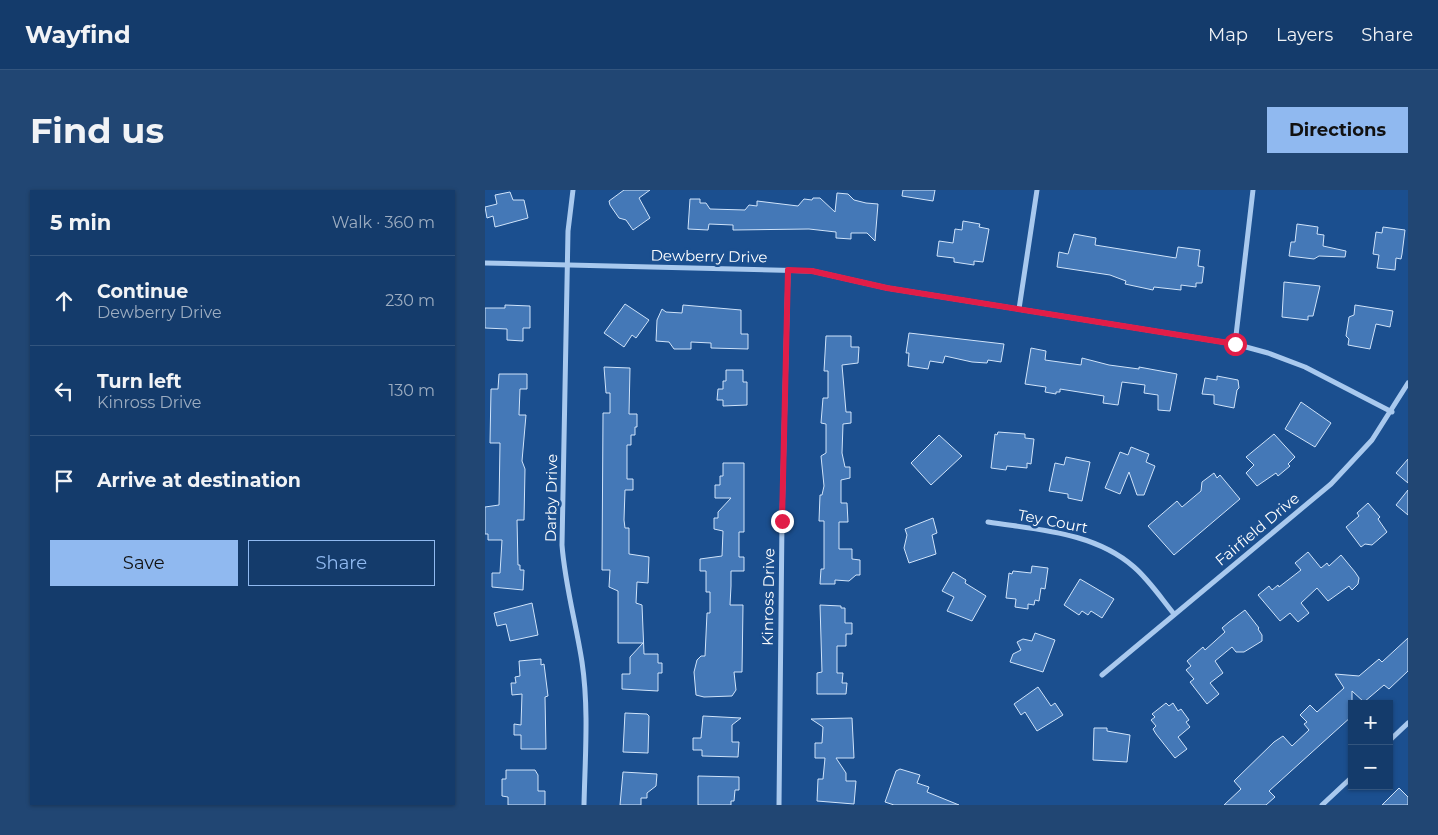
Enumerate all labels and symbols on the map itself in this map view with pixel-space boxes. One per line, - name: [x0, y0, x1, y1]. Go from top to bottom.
- street label: Dewberry Drive: [650, 245, 768, 267]
- route start: [1224, 333, 1247, 356]
- street label: Darby Drive: [541, 454, 561, 542]
- street label: Fairfield Drive: [1211, 488, 1303, 570]
- street label: Tey Court: [1016, 505, 1090, 537]
- route end: [771, 510, 794, 533]
- street label: Kinross Drive: [758, 548, 778, 646]

